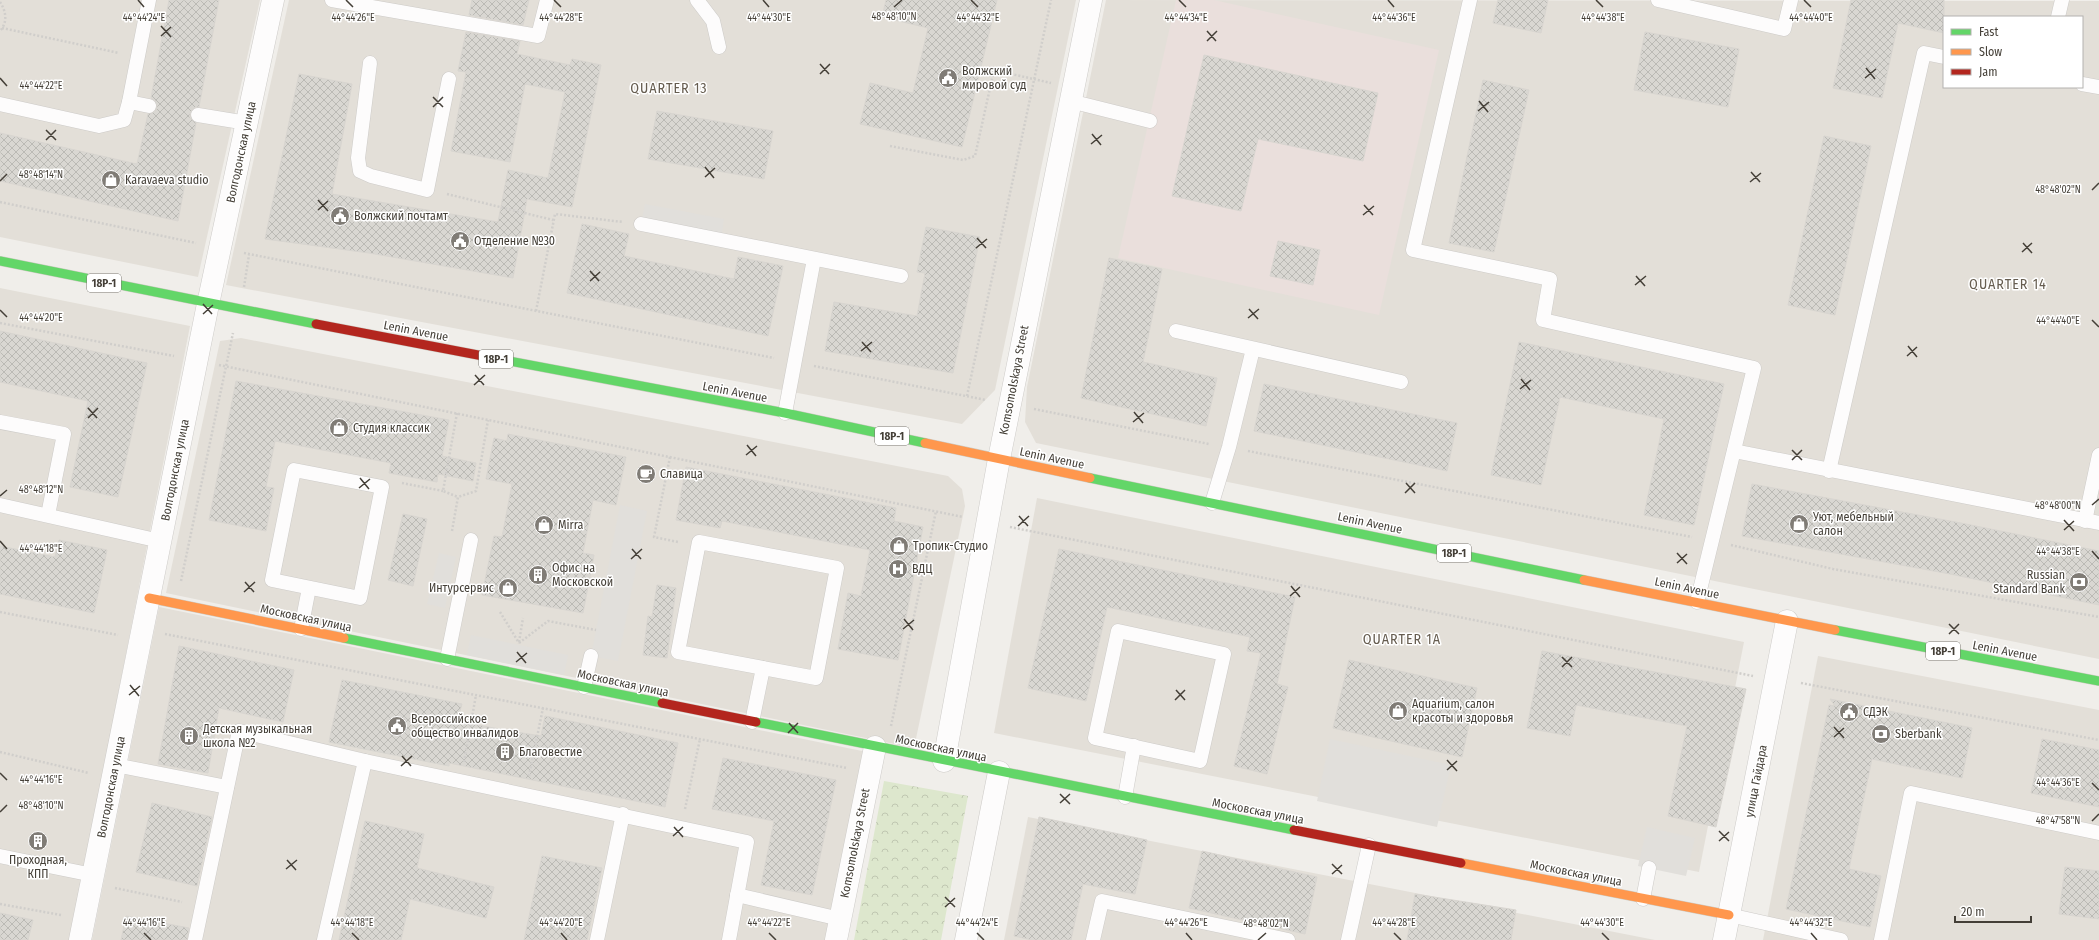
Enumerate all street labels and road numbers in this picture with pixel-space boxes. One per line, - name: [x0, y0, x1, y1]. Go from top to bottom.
- street label: Волгодонская улица: [223, 100, 259, 204]
- road number: 18Р-1: [87, 274, 121, 292]
- street label: Lenin Avenue: [382, 318, 450, 344]
- street label: Komsomolskaya Street: [996, 324, 1032, 436]
- road number: 18Р-1: [479, 350, 513, 368]
- street label: Lenin Avenue: [701, 379, 769, 405]
- street label: Волгодонская улица: [158, 418, 192, 522]
- road number: 18Р-1: [875, 427, 909, 445]
- street label: Lenin Avenue: [1018, 444, 1086, 472]
- street label: Lenin Avenue: [1336, 509, 1404, 537]
- road number: 18Р-1: [1437, 544, 1471, 562]
- street label: Lenin Avenue: [1653, 574, 1721, 602]
- street label: Московская улица: [259, 601, 353, 635]
- street label: Lenin Avenue: [1971, 638, 2039, 664]
- road number: 18Р-1: [1926, 642, 1960, 660]
- street label: Московская улица: [576, 666, 670, 700]
- street label: Московская улица: [894, 731, 988, 765]
- street label: Волгодонская улица: [94, 735, 128, 839]
- street label: улица Гайдара: [1742, 743, 1770, 818]
- street label: Komsomolskaya Street: [837, 787, 873, 899]
- street label: Московская улица: [1211, 795, 1305, 827]
- street label: Московская улица: [1529, 857, 1623, 889]

